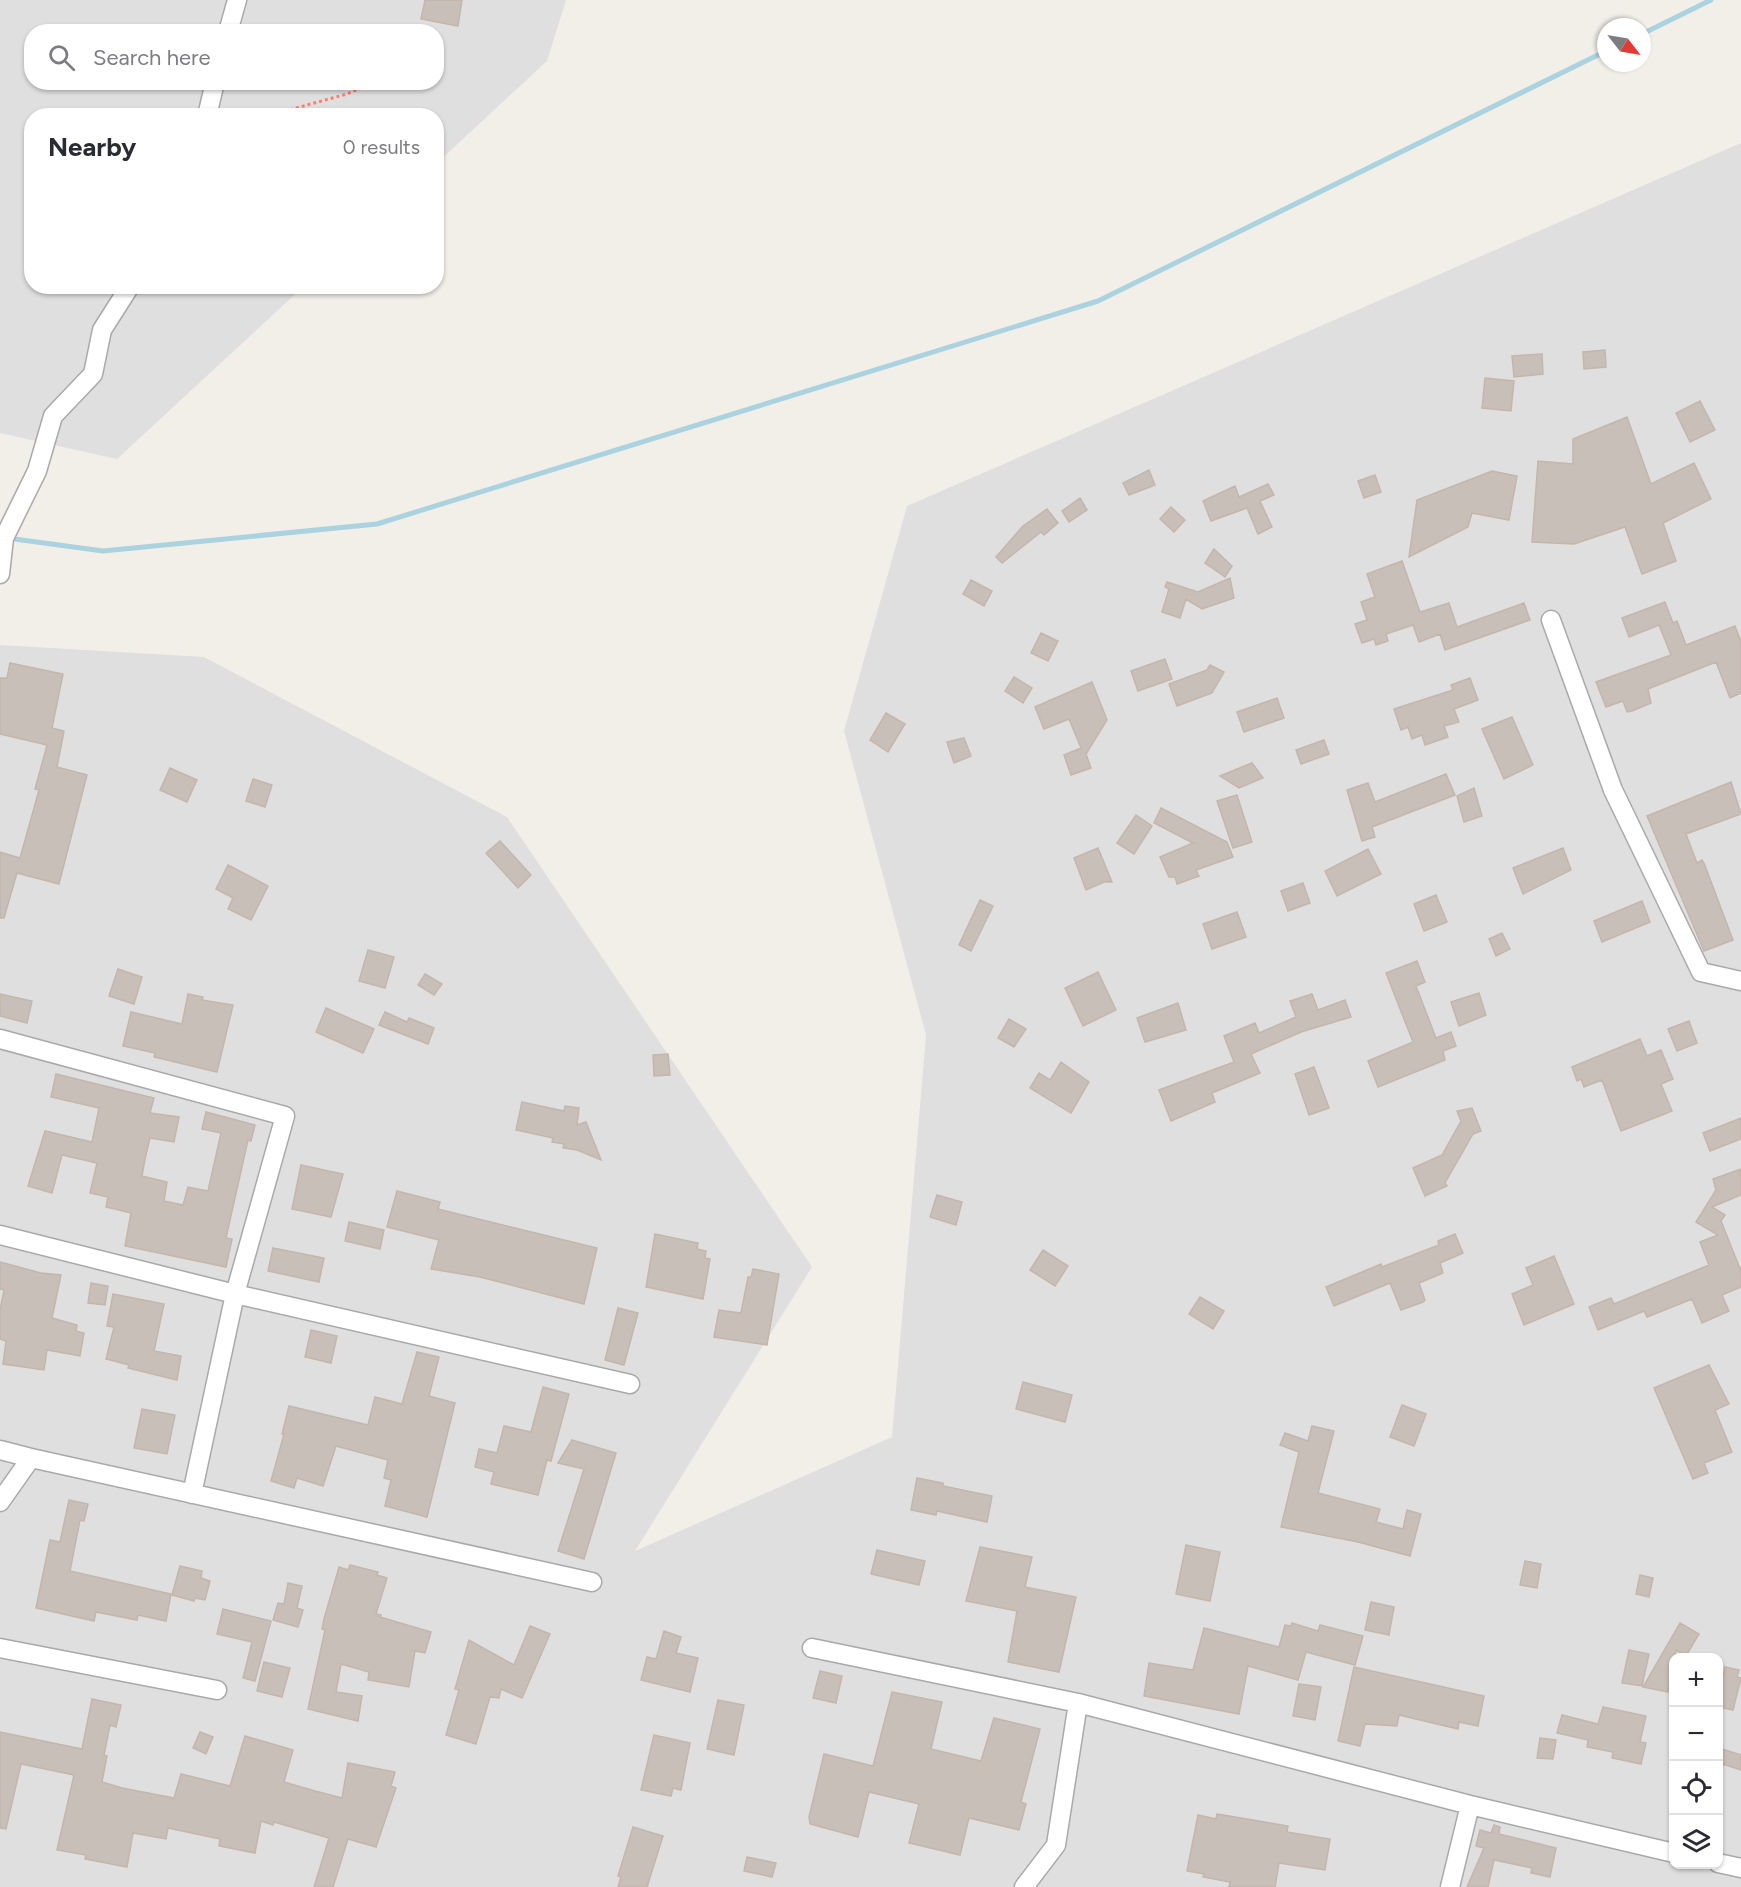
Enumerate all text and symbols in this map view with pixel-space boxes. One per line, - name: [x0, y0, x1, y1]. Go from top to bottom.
- north arrow: [1597, 18, 1651, 72]
- search box: [24, 24, 444, 90]
- icon: search: [45, 41, 78, 74]
- text: Search here: [93, 44, 211, 71]
- text: Nearby: [48, 131, 136, 163]
- text: 0 results: [343, 135, 420, 159]
- map controls: [1669, 1653, 1723, 1869]
- button: +: [1669, 1653, 1723, 1707]
- button: −: [1669, 1707, 1723, 1761]
- button: locate: [1669, 1761, 1723, 1815]
- button: layers: [1669, 1815, 1723, 1869]

